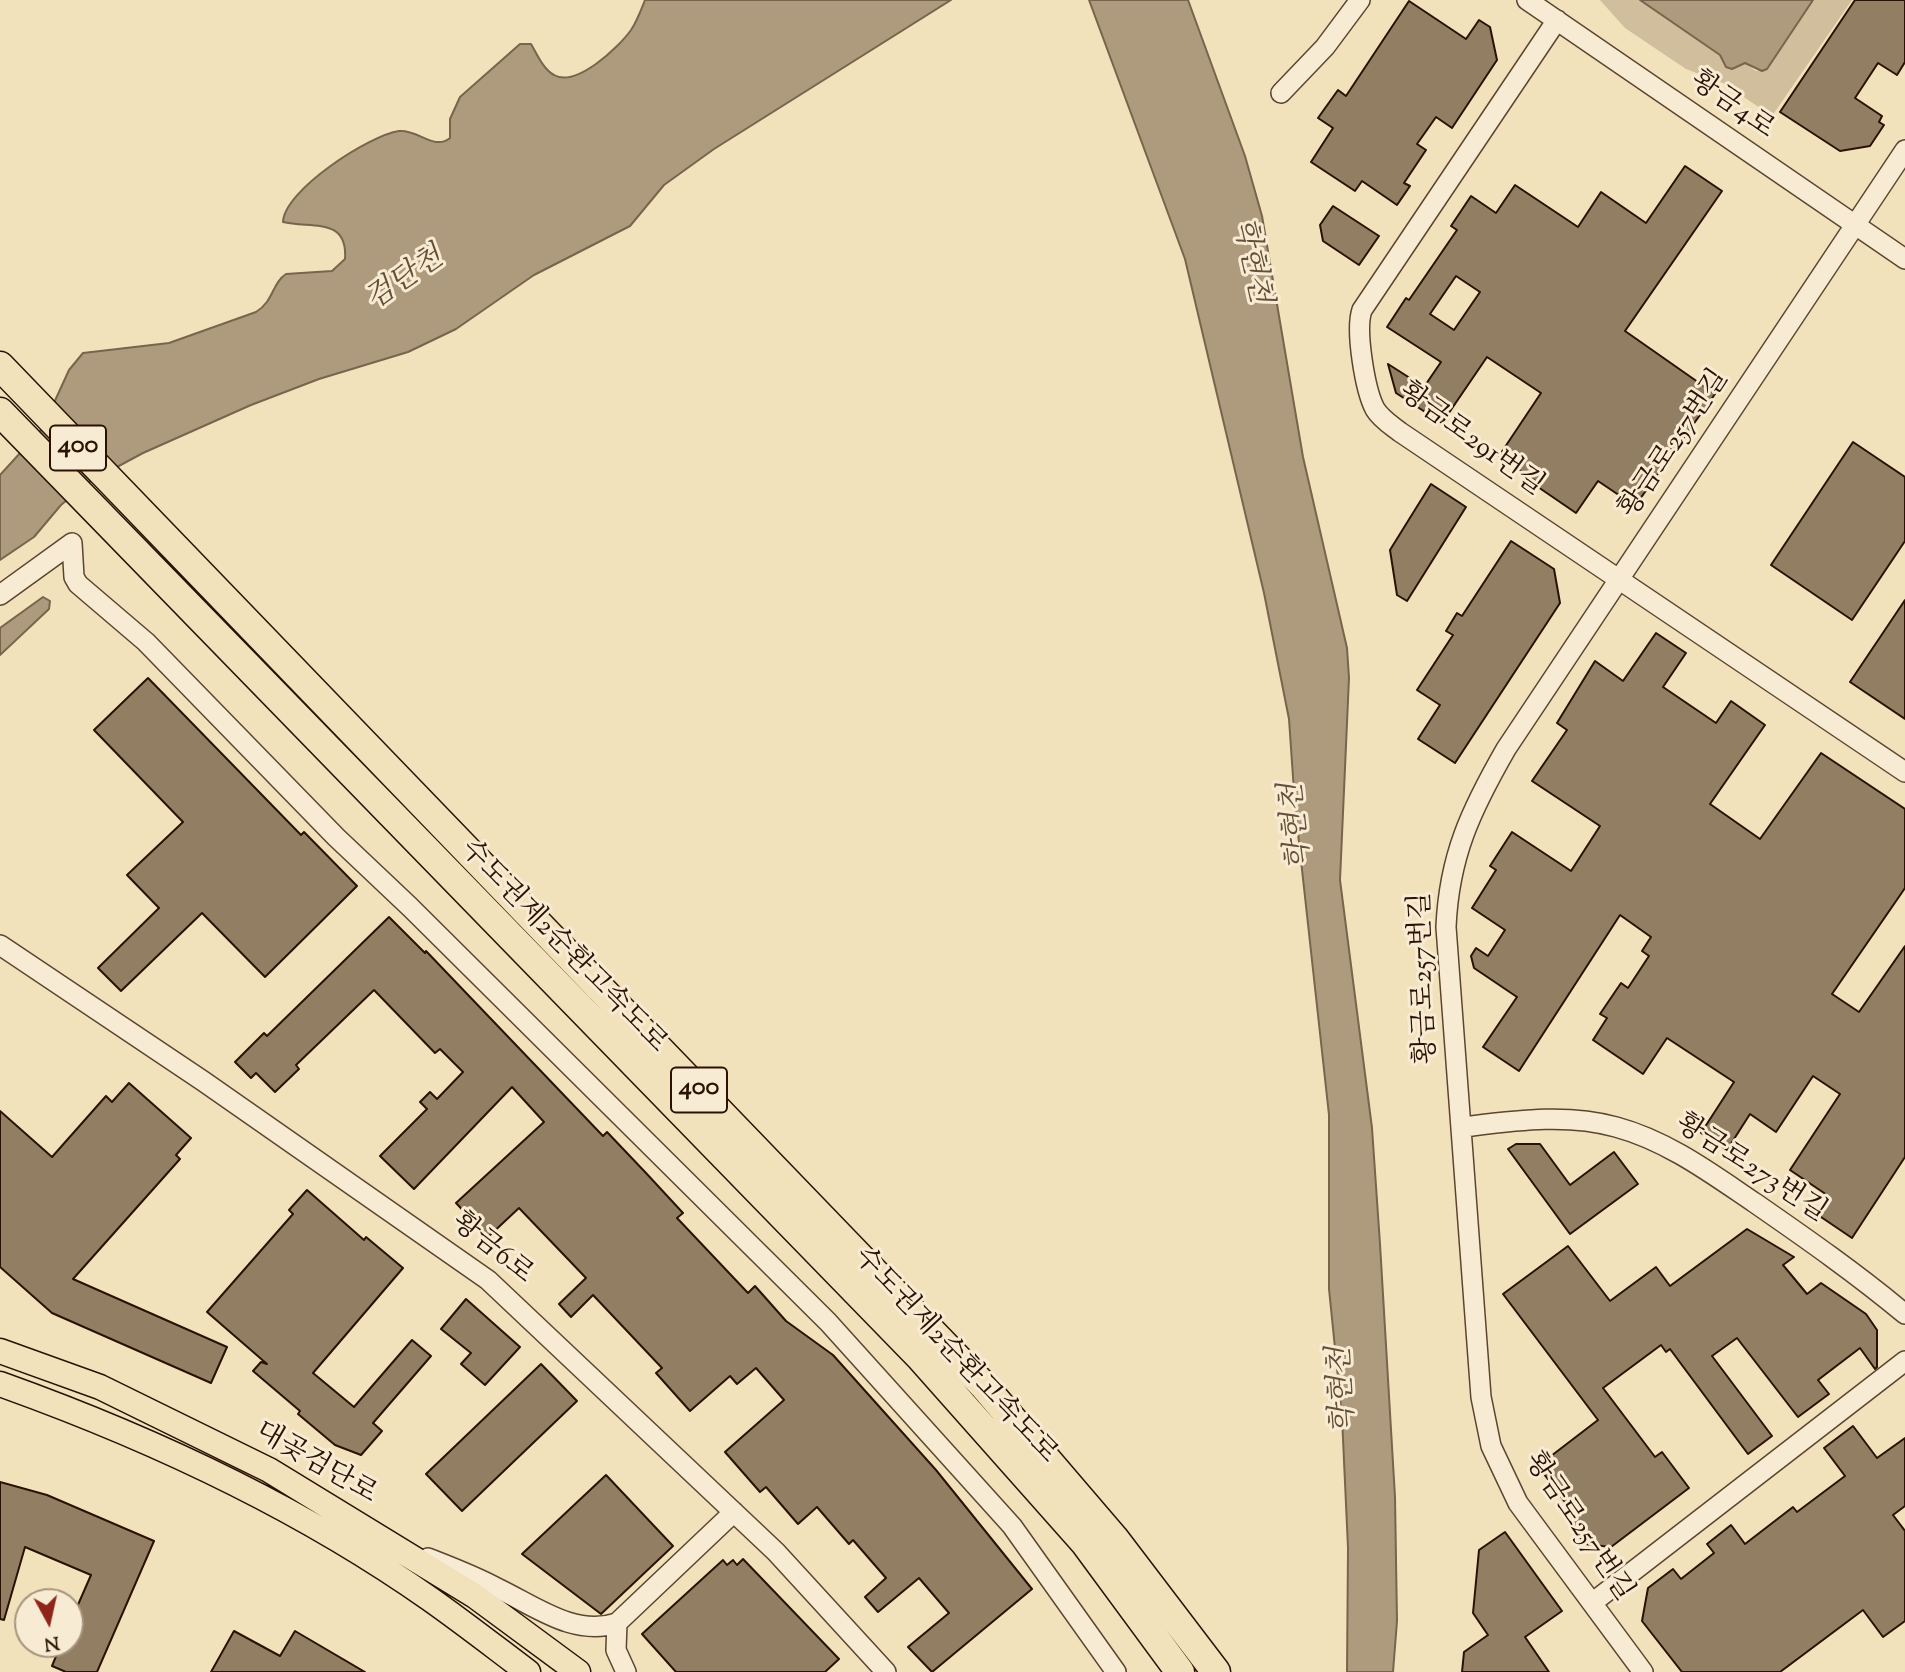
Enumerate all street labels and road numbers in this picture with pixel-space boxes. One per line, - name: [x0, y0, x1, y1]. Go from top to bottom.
- street label: 황금4로: [1682, 66, 1780, 148]
- street label: 황금로257번길: [1614, 364, 1738, 526]
- street label: 황금로291번길: [1391, 377, 1549, 505]
- road number: 400: [50, 426, 106, 470]
- street label: 수도권제2순환고속도로: [451, 834, 673, 1062]
- street label: 황금로257번길: [1406, 891, 1446, 1065]
- road number: 400: [671, 1068, 727, 1112]
- street label: 황금로273번길: [1668, 1109, 1832, 1231]
- street label: 황금6로: [443, 1207, 539, 1293]
- street label: 수도권제2순환고속도로: [845, 1242, 1063, 1472]
- street label: 대곶검단로: [248, 1417, 382, 1513]
- street label: 황금로257번길: [1515, 1447, 1639, 1609]

